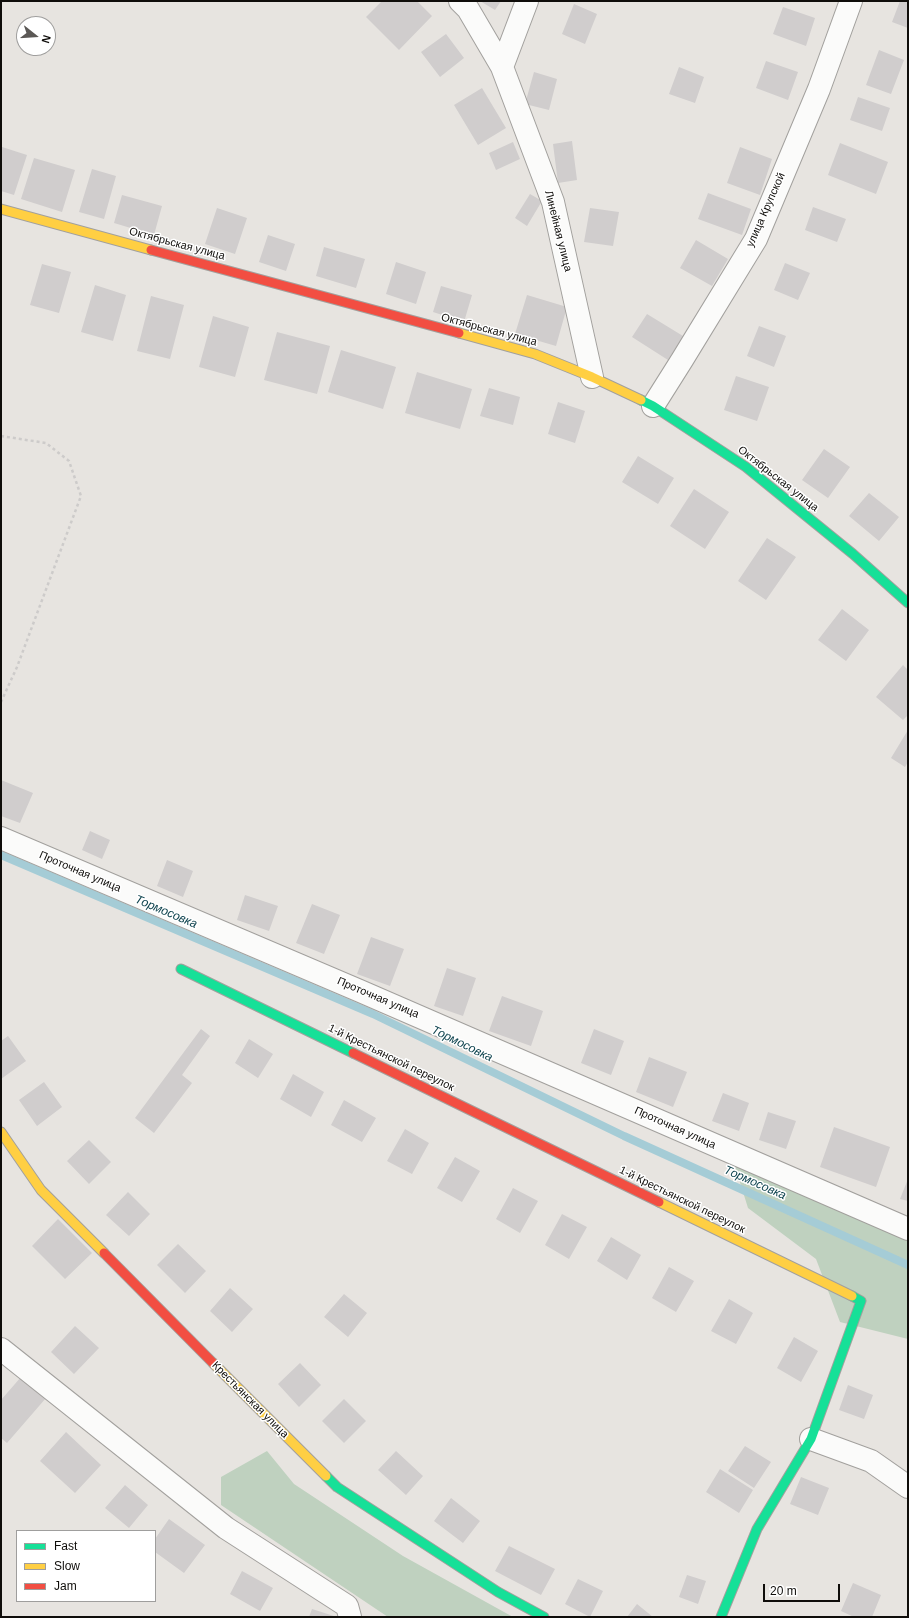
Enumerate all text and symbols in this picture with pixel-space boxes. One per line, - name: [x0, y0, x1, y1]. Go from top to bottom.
- north arrow: [16, 16, 56, 56]
- text: N: [40, 34, 53, 45]
- street label: улица Крупской: [744, 171, 788, 249]
- street label: Линейная улица: [542, 189, 574, 273]
- street label: Октябрьская улица: [128, 225, 226, 263]
- street label: Октябрьская улица: [440, 311, 538, 349]
- street label: Октябрьская улица: [735, 443, 821, 515]
- street label: Проточная улица: [37, 849, 123, 895]
- water label: Тормосовка: [133, 892, 199, 932]
- street label: Проточная улица: [335, 975, 421, 1021]
- street label: 1-й Крестьянской переулок: [326, 1022, 456, 1094]
- water label: Тормосовка: [429, 1023, 495, 1065]
- street label: Проточная улица: [632, 1104, 718, 1152]
- water label: Тормосовка: [722, 1163, 788, 1203]
- street label: 1-й Крестьянской переулок: [617, 1164, 747, 1236]
- street label: Крестьянская улица: [209, 1359, 291, 1441]
- legend: [16, 1530, 156, 1602]
- text: Fast: [54, 1539, 77, 1553]
- text: Slow: [54, 1559, 80, 1573]
- scale bar: [765, 1576, 842, 1602]
- text: Jam: [54, 1579, 77, 1593]
- text: 20 m: [770, 1584, 797, 1598]

